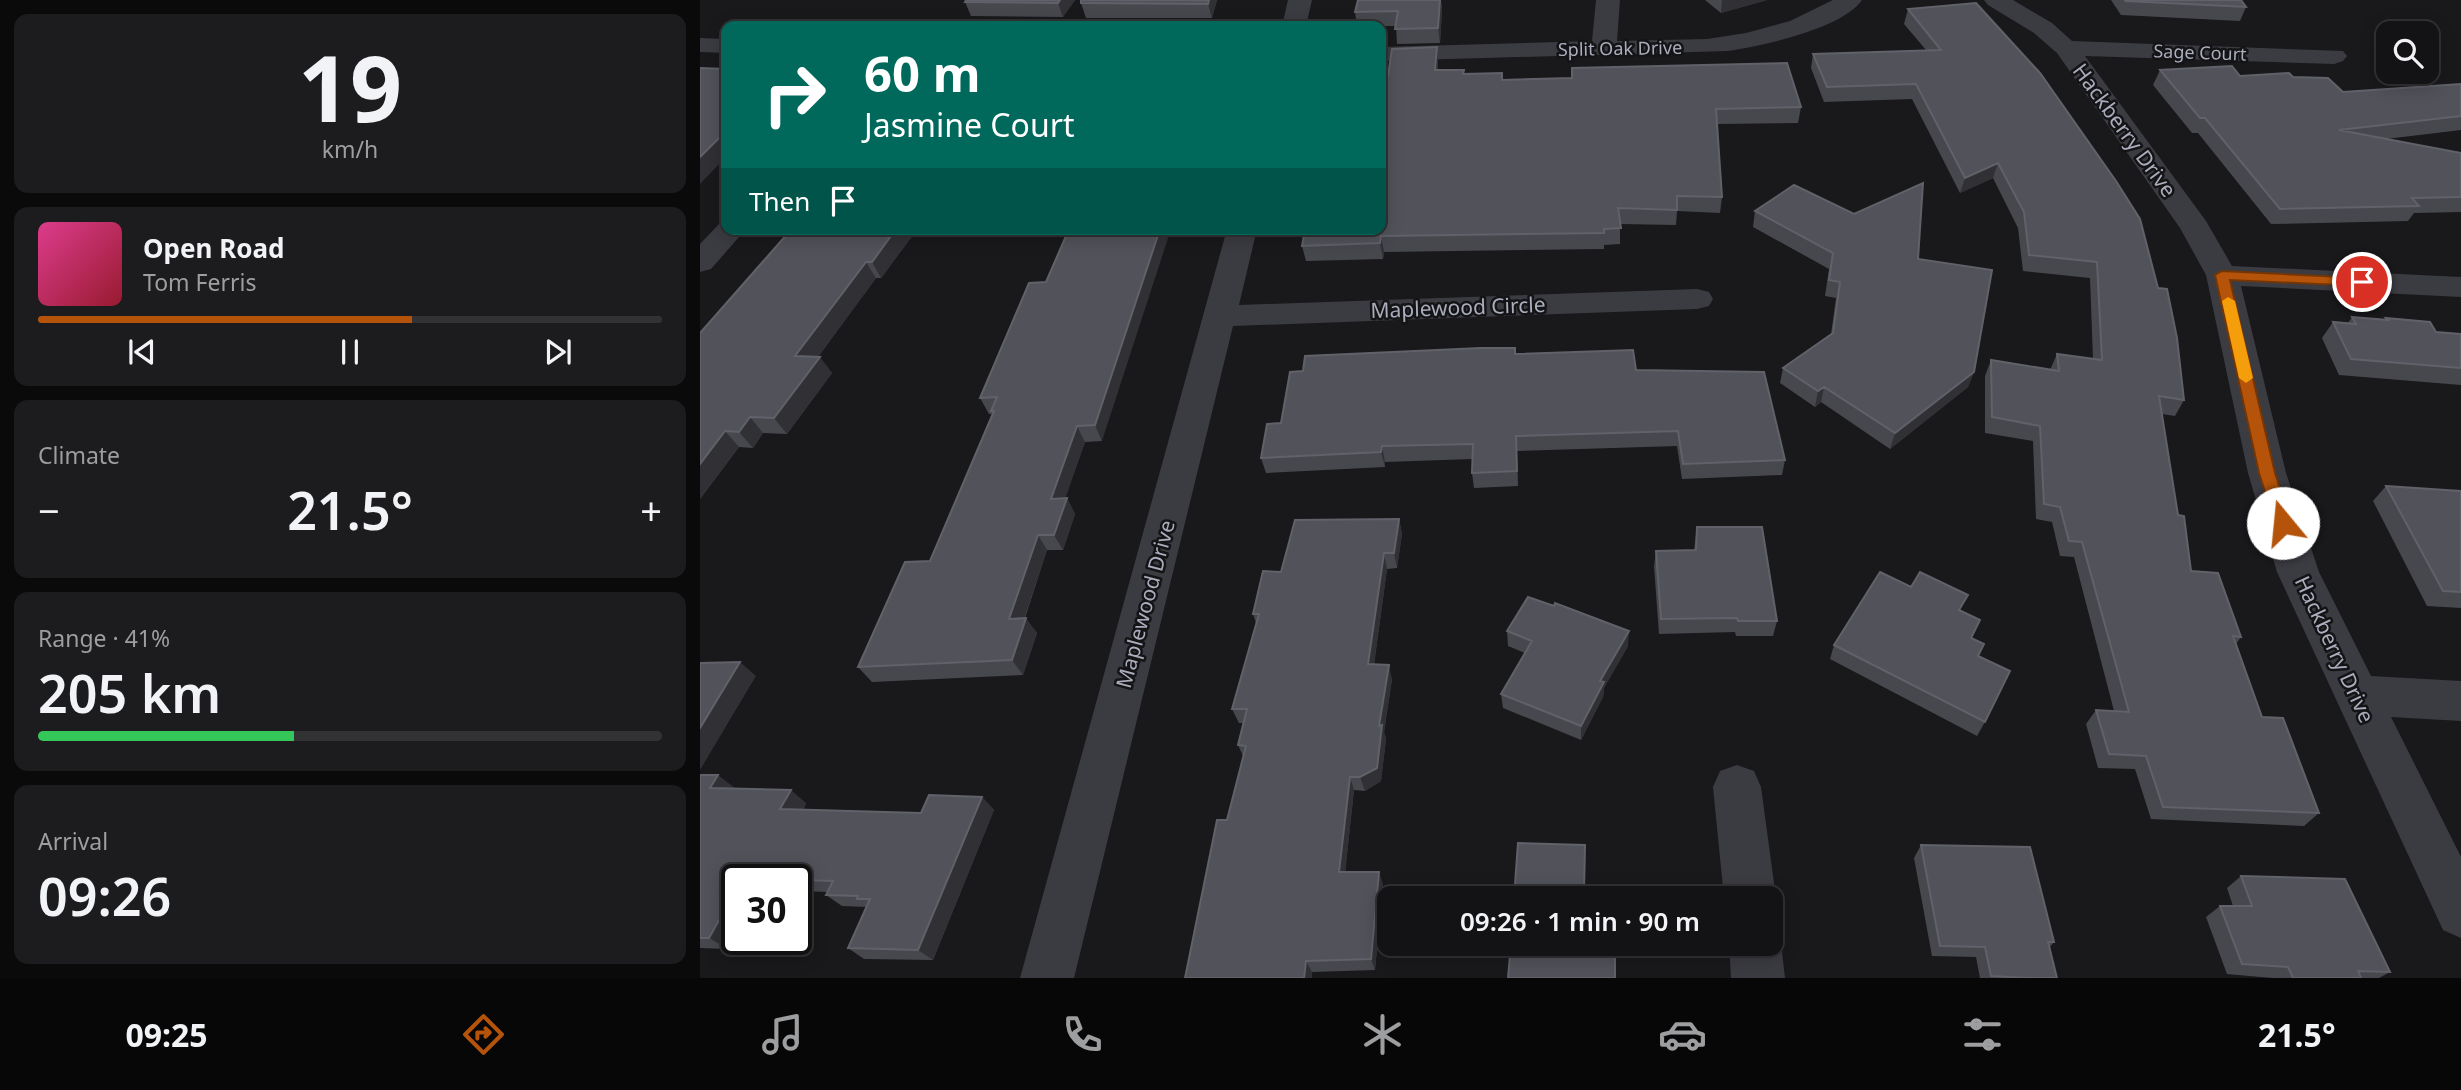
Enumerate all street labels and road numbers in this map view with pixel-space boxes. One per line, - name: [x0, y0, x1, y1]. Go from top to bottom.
- street label: Split Oak Drive: [1558, 35, 1682, 61]
- street label: Sage Court: [2153, 38, 2247, 66]
- street label: Hackberry Drive: [2067, 58, 2183, 202]
- street label: Maplewood Circle: [1370, 290, 1546, 324]
- street label: Maplewood Drive: [1109, 517, 1181, 691]
- street label: Hackberry Drive: [2289, 571, 2381, 727]

